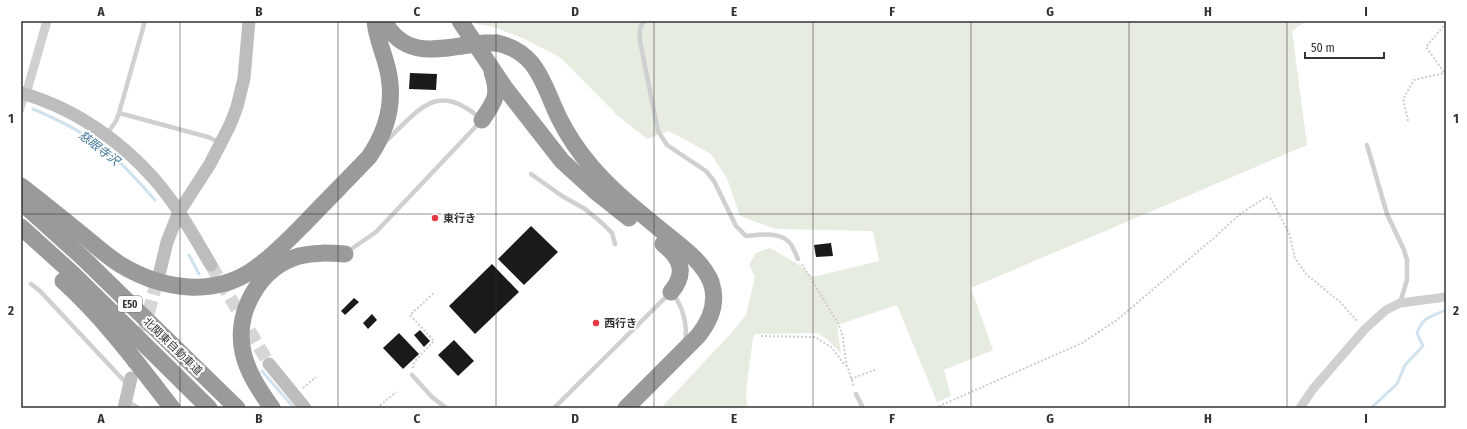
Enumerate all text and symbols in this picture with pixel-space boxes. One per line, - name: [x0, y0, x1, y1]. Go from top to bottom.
- text: A: [96, 4, 105, 19]
- text: B: [255, 4, 263, 19]
- text: C: [414, 4, 421, 19]
- text: D: [571, 4, 579, 19]
- text: E: [731, 4, 737, 19]
- text: F: [889, 4, 895, 19]
- text: G: [1046, 4, 1054, 19]
- text: H: [1204, 4, 1212, 19]
- text: I: [1364, 4, 1368, 19]
- scale bar: [1305, 34, 1384, 60]
- text: 50 m: [1311, 41, 1335, 55]
- text: 1: [8, 111, 14, 126]
- text: 1: [1453, 111, 1459, 126]
- water label: 慈眼寺沢: [76, 128, 124, 170]
- place label: 東行き: [443, 212, 476, 225]
- marker: 東行き: [430, 213, 440, 223]
- road number: E50: [118, 296, 142, 312]
- text: 2: [7, 303, 14, 318]
- text: 2: [1452, 303, 1459, 318]
- street label: 北関東自動車道: [140, 315, 205, 378]
- place label: 西行き: [604, 317, 637, 330]
- marker: 西行き: [591, 318, 601, 328]
- text: A: [96, 411, 105, 426]
- text: B: [255, 411, 263, 426]
- text: C: [414, 411, 421, 426]
- text: D: [571, 411, 579, 426]
- text: E: [731, 411, 737, 426]
- text: F: [889, 411, 895, 426]
- text: G: [1046, 411, 1054, 426]
- text: H: [1204, 411, 1212, 426]
- text: I: [1364, 411, 1368, 426]

